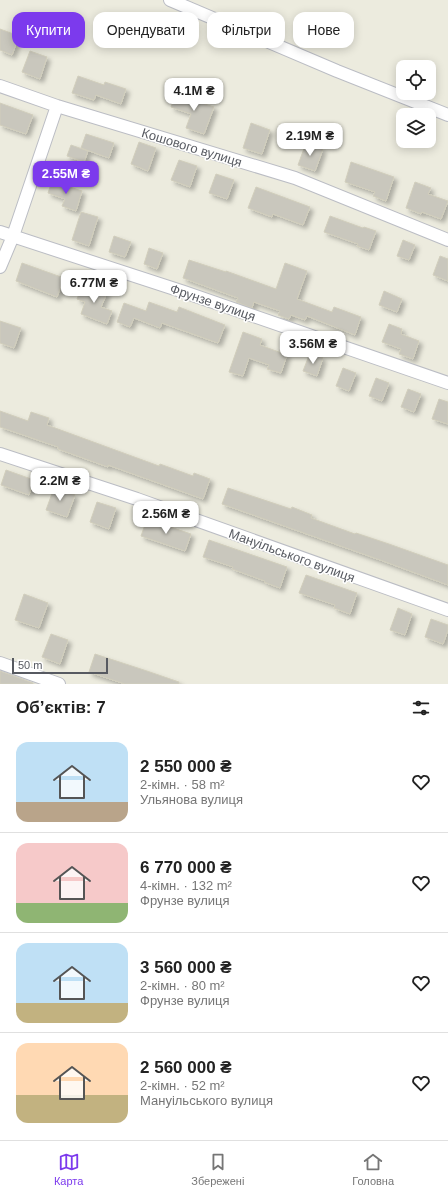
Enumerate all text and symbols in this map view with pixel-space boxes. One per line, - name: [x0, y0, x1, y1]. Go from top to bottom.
- chip: Купити: [12, 12, 85, 48]
- chip: Орендувати: [93, 12, 199, 48]
- chip: Фільтри: [207, 12, 285, 48]
- chip: Нове: [293, 12, 354, 48]
- map controls: [396, 60, 436, 148]
- button: locate: [396, 60, 436, 100]
- pin: 4.1M ₴: [161, 78, 227, 112]
- text: 4.1M ₴: [173, 83, 215, 98]
- button: layers: [396, 108, 436, 148]
- pin: 2.19M ₴: [273, 123, 347, 157]
- street label: Кошового вулиця: [140, 125, 244, 170]
- text: 2.19M ₴: [286, 128, 334, 143]
- pin: 2.55M ₴: [29, 161, 103, 195]
- text: 2.55M ₴: [42, 166, 90, 181]
- pin: 6.77M ₴: [57, 270, 131, 304]
- text: 6.77M ₴: [70, 275, 118, 290]
- street label: Фрунзе вулиця: [168, 281, 258, 324]
- pin: 3.56M ₴: [276, 331, 350, 365]
- text: 3.56M ₴: [289, 336, 337, 351]
- pin: 2.2M ₴: [27, 468, 93, 502]
- text: 2.2M ₴: [39, 473, 81, 488]
- pin: 2.56M ₴: [129, 501, 203, 535]
- text: 2.56M ₴: [142, 506, 190, 521]
- street label: Мануільського вулиця: [227, 526, 357, 585]
- scale bar: [12, 656, 108, 675]
- text: 50 m: [18, 659, 42, 671]
- icon: filters: [410, 697, 432, 719]
- text: Об’єктів: 7: [16, 698, 106, 717]
- text: 2 550 000 ₴: [140, 757, 232, 776]
- icon: home: [48, 758, 96, 806]
- icon: heart: [410, 771, 432, 793]
- text: 2-кімн. · 58 m²: [140, 777, 225, 792]
- text: Ульянова вулиця: [140, 792, 243, 807]
- text: 6 770 000 ₴: [140, 858, 232, 877]
- icon: home: [48, 859, 96, 907]
- icon: heart: [410, 872, 432, 894]
- text: 4-кімн. · 132 m²: [140, 878, 232, 893]
- text: Фрунзе вулиця: [140, 893, 229, 908]
- text: 3 560 000 ₴: [140, 958, 232, 977]
- icon: home: [48, 959, 96, 1007]
- icon: heart: [410, 972, 432, 994]
- text: 2-кімн. · 80 m²: [140, 978, 225, 993]
- text: Фрунзе вулиця: [140, 993, 229, 1008]
- text: 2 560 000 ₴: [140, 1058, 232, 1077]
- icon: home: [48, 1059, 96, 1107]
- icon: heart: [410, 1072, 432, 1094]
- text: 2-кімн. · 52 m²: [140, 1078, 225, 1093]
- text: Мануільського вулиця: [140, 1093, 273, 1108]
- tab: Карта: [54, 1151, 83, 1187]
- tab: Збережені: [191, 1151, 244, 1187]
- tab: Головна: [352, 1151, 394, 1187]

